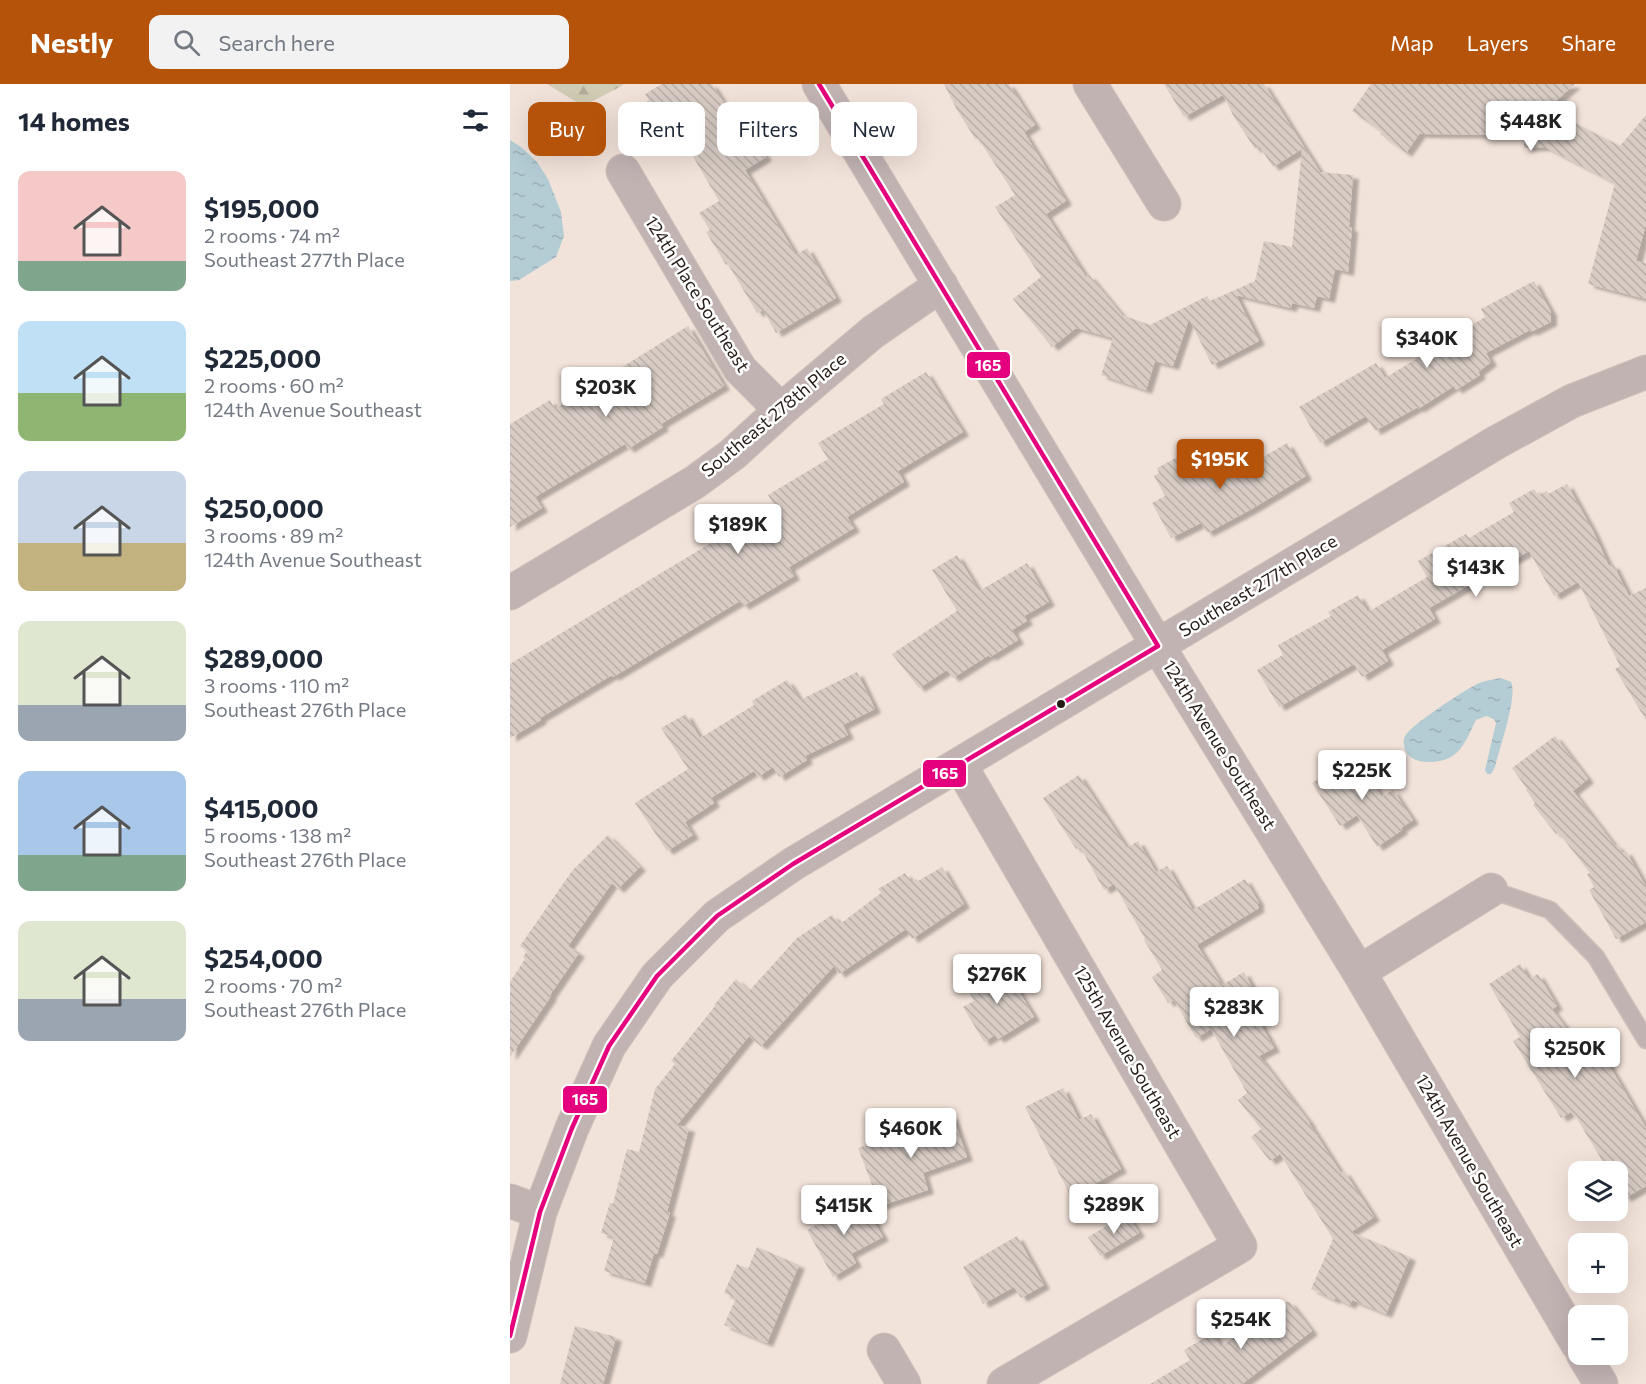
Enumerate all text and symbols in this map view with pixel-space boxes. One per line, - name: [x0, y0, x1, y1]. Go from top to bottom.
- search box: [149, 15, 569, 69]
- text: Nestly: [30, 25, 113, 59]
- icon: search: [170, 26, 203, 59]
- text: Search here: [218, 29, 335, 56]
- text: Map: [1390, 30, 1434, 55]
- text: Layers: [1467, 30, 1529, 55]
- text: Share: [1562, 30, 1616, 55]
- pin: $448K: [1489, 101, 1573, 152]
- chip: Buy: [528, 102, 606, 156]
- chip: Rent: [618, 102, 705, 156]
- chip: Filters: [717, 102, 819, 156]
- chip: New: [831, 102, 917, 156]
- icon: filters: [459, 104, 492, 137]
- text: 14 homes: [18, 105, 130, 136]
- text: $448K: [1500, 108, 1562, 132]
- text: $195,000: [204, 192, 320, 223]
- icon: home: [66, 195, 138, 267]
- street label: 124th Place Southeast: [641, 211, 755, 376]
- text: 2 rooms · 74 m²: [204, 223, 340, 247]
- text: Southeast 277th Place: [204, 247, 405, 271]
- pin: $340K: [1385, 318, 1469, 369]
- text: $340K: [1396, 325, 1458, 349]
- text: $225,000: [204, 342, 321, 373]
- icon: home: [66, 345, 138, 417]
- street label: Southeast 278th Place: [697, 347, 850, 481]
- line badge: 165: [966, 351, 1011, 379]
- text: 165: [975, 355, 1001, 374]
- pin: $203K: [564, 367, 648, 418]
- text: 2 rooms · 60 m²: [204, 373, 344, 397]
- text: $203K: [575, 374, 637, 398]
- text: 124th Avenue Southeast: [204, 397, 422, 421]
- pin: $195K: [1178, 439, 1262, 490]
- text: $195K: [1191, 446, 1249, 470]
- text: $250,000: [204, 492, 324, 523]
- icon: home: [66, 495, 138, 567]
- pin: $189K: [696, 504, 780, 555]
- text: $189K: [708, 511, 768, 535]
- text: 3 rooms · 89 m²: [204, 523, 343, 547]
- street label: Southeast 277th Place: [1174, 529, 1341, 641]
- text: 124th Avenue Southeast: [204, 547, 422, 571]
- pin: $143K: [1434, 547, 1518, 598]
- text: $143K: [1447, 554, 1505, 578]
- text: $289,000: [204, 642, 323, 673]
- icon: home: [66, 645, 138, 717]
- street label: 124th Avenue Southeast: [1159, 655, 1281, 834]
- text: 3 rooms · 110 m²: [204, 673, 349, 697]
- text: Southeast 276th Place: [204, 697, 406, 721]
- unlabelled marker: [1055, 698, 1067, 710]
- pin: $225K: [1320, 750, 1404, 801]
- text: $225K: [1332, 757, 1392, 781]
- line badge: 165: [922, 759, 967, 788]
- text: 165: [932, 763, 958, 782]
- text: $415,000: [204, 792, 319, 823]
- icon: home: [66, 795, 138, 867]
- text: 5 rooms · 138 m²: [204, 823, 351, 847]
- text: Southeast 276th Place: [204, 847, 406, 871]
- text: $254,000: [204, 942, 323, 973]
- icon: home: [66, 945, 138, 1017]
- pin: $276K: [955, 954, 1039, 1005]
- text: $276K: [967, 961, 1027, 985]
- street label: 125th Avenue Southeast: [1069, 961, 1186, 1142]
- text: 2 rooms · 70 m²: [204, 973, 342, 997]
- pin: $283K: [1192, 987, 1276, 1038]
- text: $283K: [1204, 994, 1264, 1018]
- text: Southeast 276th Place: [204, 997, 406, 1021]
- pin: $250K: [1533, 1028, 1617, 1079]
- text: $250K: [1544, 1035, 1606, 1059]
- street label: 124th Avenue Southeast: [1411, 1070, 1528, 1251]
- line badge: 165: [562, 1085, 608, 1114]
- text: 165: [572, 1089, 598, 1108]
- pin: $460K: [869, 1108, 953, 1159]
- text: $460K: [879, 1115, 943, 1139]
- map controls: [1568, 1161, 1628, 1365]
- button: layers: [1568, 1161, 1628, 1221]
- pin: $289K: [1072, 1184, 1156, 1235]
- pin: $415K: [802, 1185, 886, 1236]
- text: $289K: [1083, 1191, 1145, 1215]
- text: $415K: [815, 1192, 873, 1216]
- button: +: [1568, 1233, 1628, 1293]
- pin: $254K: [1199, 1299, 1283, 1350]
- button: −: [1568, 1305, 1628, 1365]
- text: $254K: [1211, 1306, 1271, 1330]

